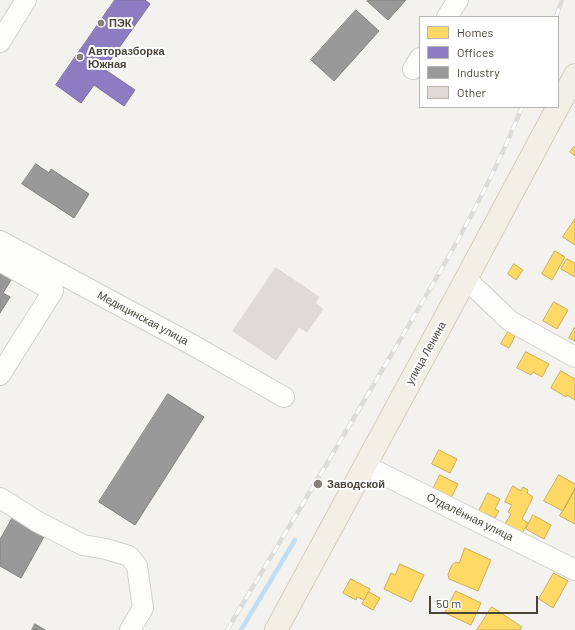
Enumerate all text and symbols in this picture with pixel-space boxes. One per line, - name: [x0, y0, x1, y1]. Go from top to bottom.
- place label: ПЭК: [109, 16, 131, 30]
- legend: [419, 16, 559, 108]
- marker: ПЭК: [96, 18, 106, 28]
- text: Homes: [457, 25, 493, 39]
- place label: Авторазборка Южная: [88, 44, 165, 70]
- text: Offices: [457, 45, 494, 59]
- marker: Авторазборка Южная: [75, 52, 85, 62]
- text: Industry: [457, 65, 500, 79]
- text: Other: [457, 85, 486, 99]
- street label: Медицинская улица: [95, 288, 191, 348]
- street label: улица Ленина: [403, 319, 449, 387]
- place label: Заводской: [327, 477, 385, 491]
- marker: Заводской: [312, 478, 324, 490]
- street label: Отдалённая улица: [424, 490, 516, 544]
- scale bar: [431, 588, 540, 614]
- text: 50 m: [436, 596, 461, 610]

